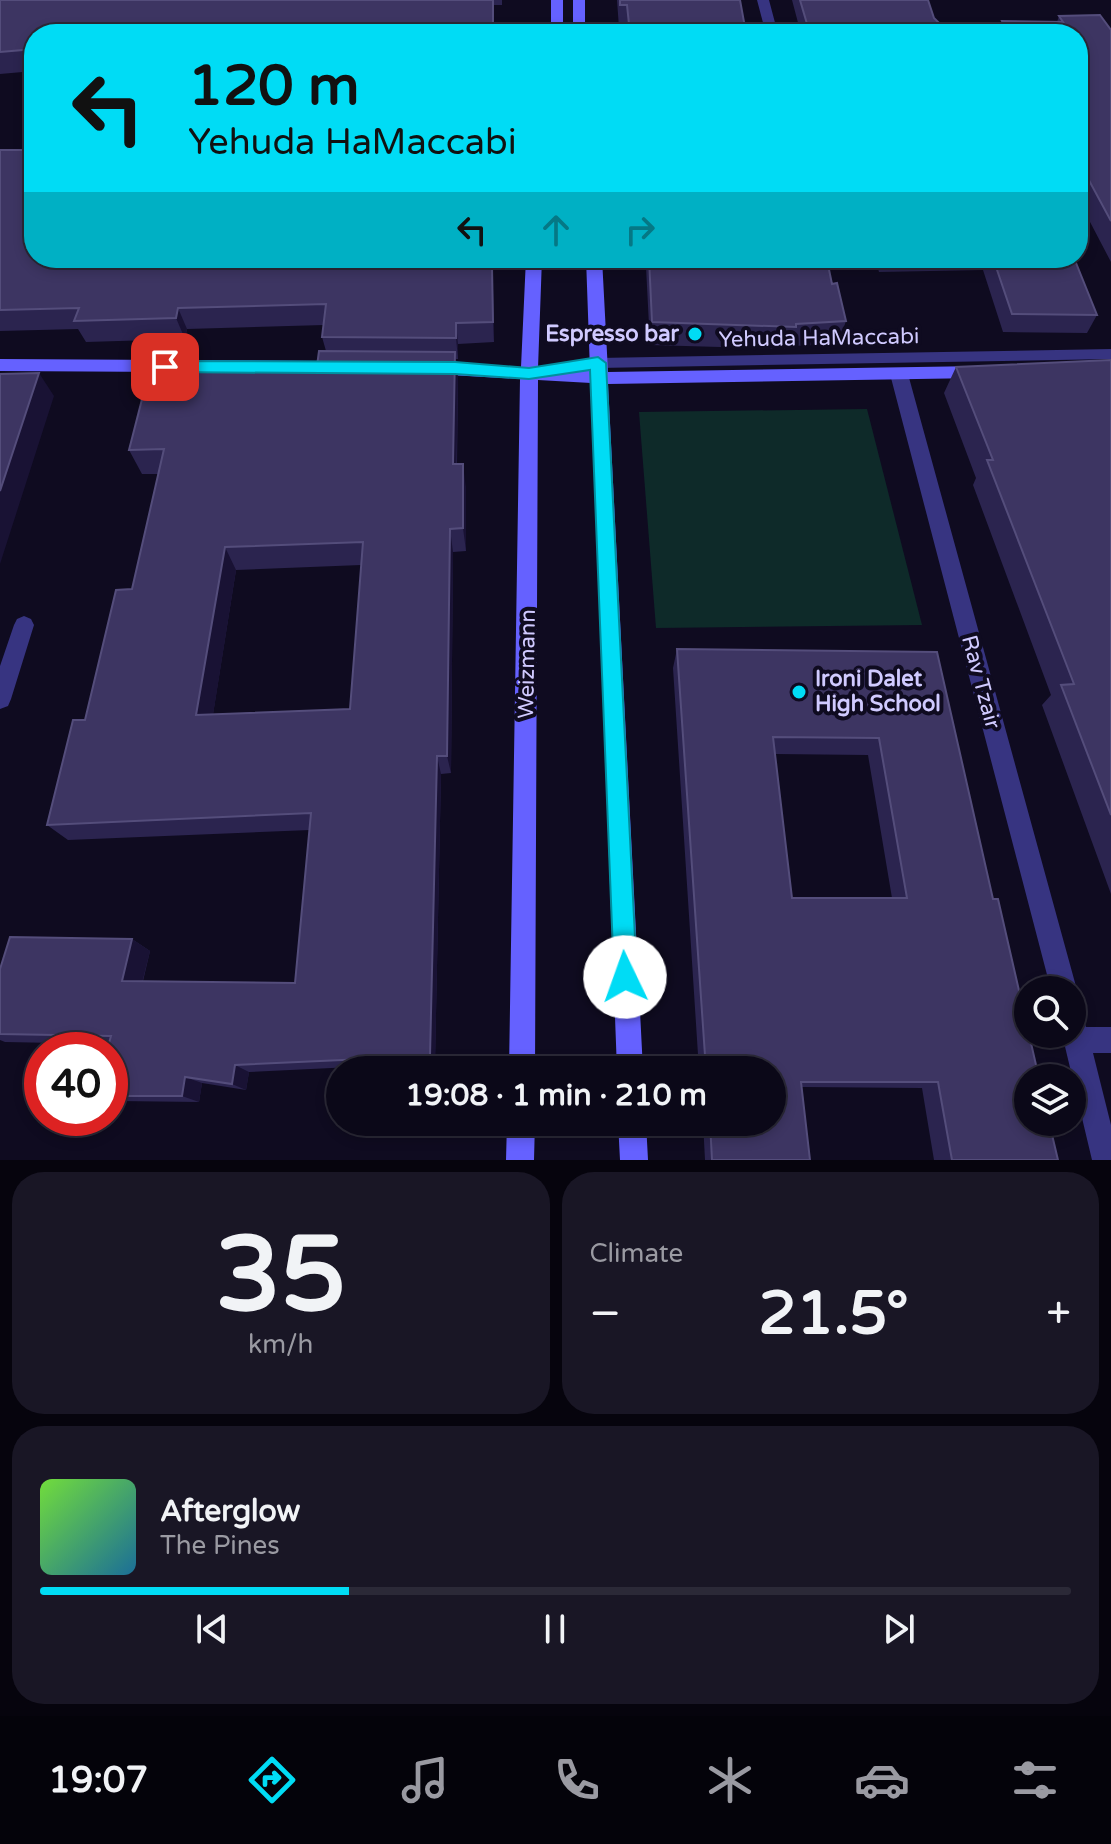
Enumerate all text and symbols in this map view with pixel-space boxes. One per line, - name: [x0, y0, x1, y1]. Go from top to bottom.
- text: 120 m: [188, 53, 359, 120]
- icon: left: [56, 56, 160, 160]
- text: Yehuda HaMaccabi: [188, 121, 517, 164]
- icon: left: [450, 208, 494, 252]
- icon: ahead: [534, 208, 578, 252]
- icon: right: [618, 208, 662, 252]
- place label: Espresso bar: [545, 321, 680, 347]
- street label: Yehuda HaMaccabi: [718, 323, 920, 353]
- marker: Espresso bar: [686, 325, 704, 343]
- pin: [131, 333, 199, 401]
- icon: arrive: [143, 345, 187, 389]
- street label: Weizmann: [513, 609, 541, 719]
- street label: Rav Tzair: [956, 632, 1006, 732]
- place label: Ironi Dalet High School: [815, 666, 941, 717]
- marker: Ironi Dalet High School: [790, 683, 808, 701]
- position arrow: [583, 935, 667, 1019]
- map controls: [1014, 976, 1086, 1136]
- button: search: [1014, 976, 1086, 1048]
- speed limit sign: 40: [24, 1032, 128, 1136]
- button: layers: [1014, 1064, 1086, 1136]
- text: 19:08 · 1 min · 210 m: [405, 1077, 707, 1114]
- text: 35: [215, 1214, 346, 1339]
- text: Climate: [590, 1238, 683, 1269]
- text: 21.5°: [758, 1278, 909, 1350]
- text: −: [590, 1288, 621, 1341]
- text: +: [1046, 1288, 1071, 1341]
- text: km/h: [248, 1329, 313, 1360]
- text: Afterglow: [160, 1493, 300, 1530]
- text: The Pines: [160, 1530, 280, 1561]
- icon: previous: [190, 1607, 234, 1651]
- icon: pause: [533, 1607, 577, 1651]
- icon: next: [877, 1607, 921, 1651]
- icon: directions: [244, 1752, 300, 1808]
- icon: music: [397, 1752, 453, 1808]
- icon: phone: [549, 1752, 605, 1808]
- icon: climate: [702, 1752, 758, 1808]
- icon: car: [854, 1752, 910, 1808]
- icon: filters: [1007, 1752, 1063, 1808]
- text: 19:07: [48, 1759, 148, 1802]

